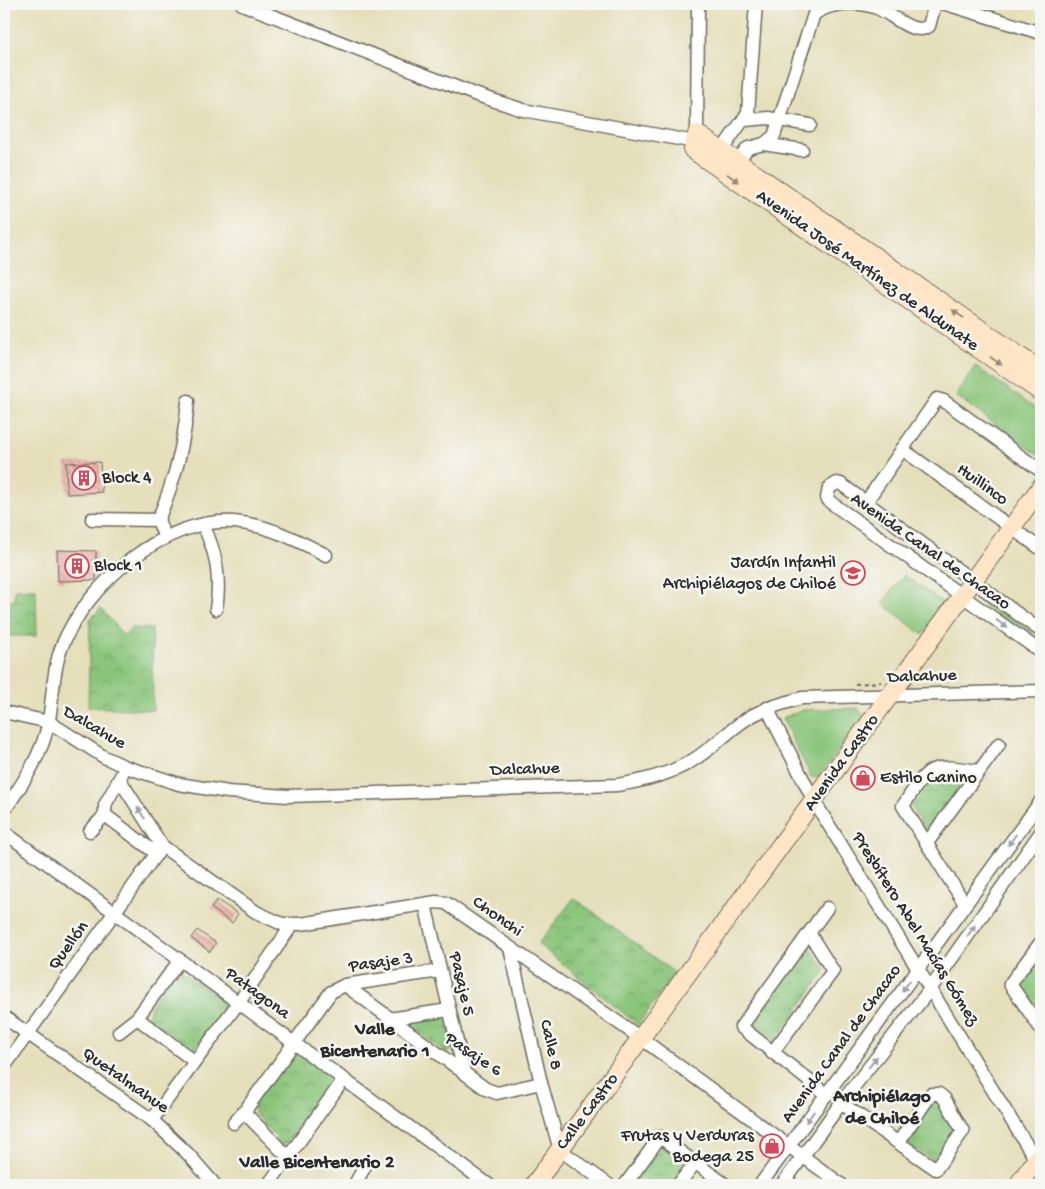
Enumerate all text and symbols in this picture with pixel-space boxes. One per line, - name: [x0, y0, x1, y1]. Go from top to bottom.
- one-way arrow: [727, 173, 740, 183]
- street label: Avenida José Martínez de Aldunate: [752, 186, 983, 357]
- one-way arrow: [951, 309, 965, 319]
- one-way arrow: [989, 356, 1003, 366]
- street label: Huillinco: [952, 459, 1012, 511]
- building icon: Block 4: [71, 465, 97, 491]
- place label: Block 4: [101, 468, 152, 489]
- street label: Avenida Canal de Chacao: [846, 489, 1014, 615]
- building icon: Block 1: [64, 553, 90, 579]
- place label: Jardín Infantil Archipiélagos de Chiloé: [663, 553, 837, 595]
- place label: Block 1: [93, 556, 142, 577]
- school or university icon: Jardín Infantil Archipiélagos de Chiloé: [840, 560, 866, 586]
- one-way arrow: [995, 619, 1009, 629]
- street label: Dalcahue: [886, 665, 958, 689]
- street label: Dalcahue: [58, 701, 130, 755]
- street label: Avenida Castro: [800, 710, 884, 816]
- street label: Dalcahue: [489, 758, 561, 782]
- shop icon: Estilo Canino: [850, 765, 876, 791]
- place label: Estilo Canino: [880, 768, 977, 789]
- one-way arrow: [136, 806, 146, 820]
- street label: Presbítero Abel Macías Gómez: [846, 828, 984, 1030]
- one-way arrow: [1007, 833, 1017, 847]
- street label: Chonchi: [468, 892, 526, 942]
- street label: Quellón: [44, 917, 94, 975]
- one-way arrow: [966, 924, 976, 938]
- street label: Pasaje 3: [347, 948, 414, 978]
- street label: Pasaje 5: [443, 949, 479, 1018]
- street label: Avenida Canal de Chacao: [777, 961, 907, 1127]
- street label: Patagona: [220, 963, 294, 1025]
- one-way arrow: [901, 979, 911, 993]
- street label: Calle 8: [534, 1018, 566, 1072]
- district label: Valle Bicentenario 1: [319, 1019, 430, 1064]
- street label: Pasaje 6: [440, 1028, 506, 1082]
- street label: Quetalmahue: [77, 1043, 173, 1119]
- one-way arrow: [868, 1056, 879, 1069]
- street label: Calle Castro: [552, 1069, 624, 1155]
- district label: Archipiélago de Chiloé: [832, 1086, 931, 1131]
- one-way arrow: [805, 1110, 816, 1123]
- place label: Frutas y Verduras Bodega 25: [620, 1126, 755, 1168]
- shop icon: Frutas y Verduras Bodega 25: [759, 1133, 785, 1159]
- district label: Valle Bicentenario 2: [239, 1152, 395, 1175]

